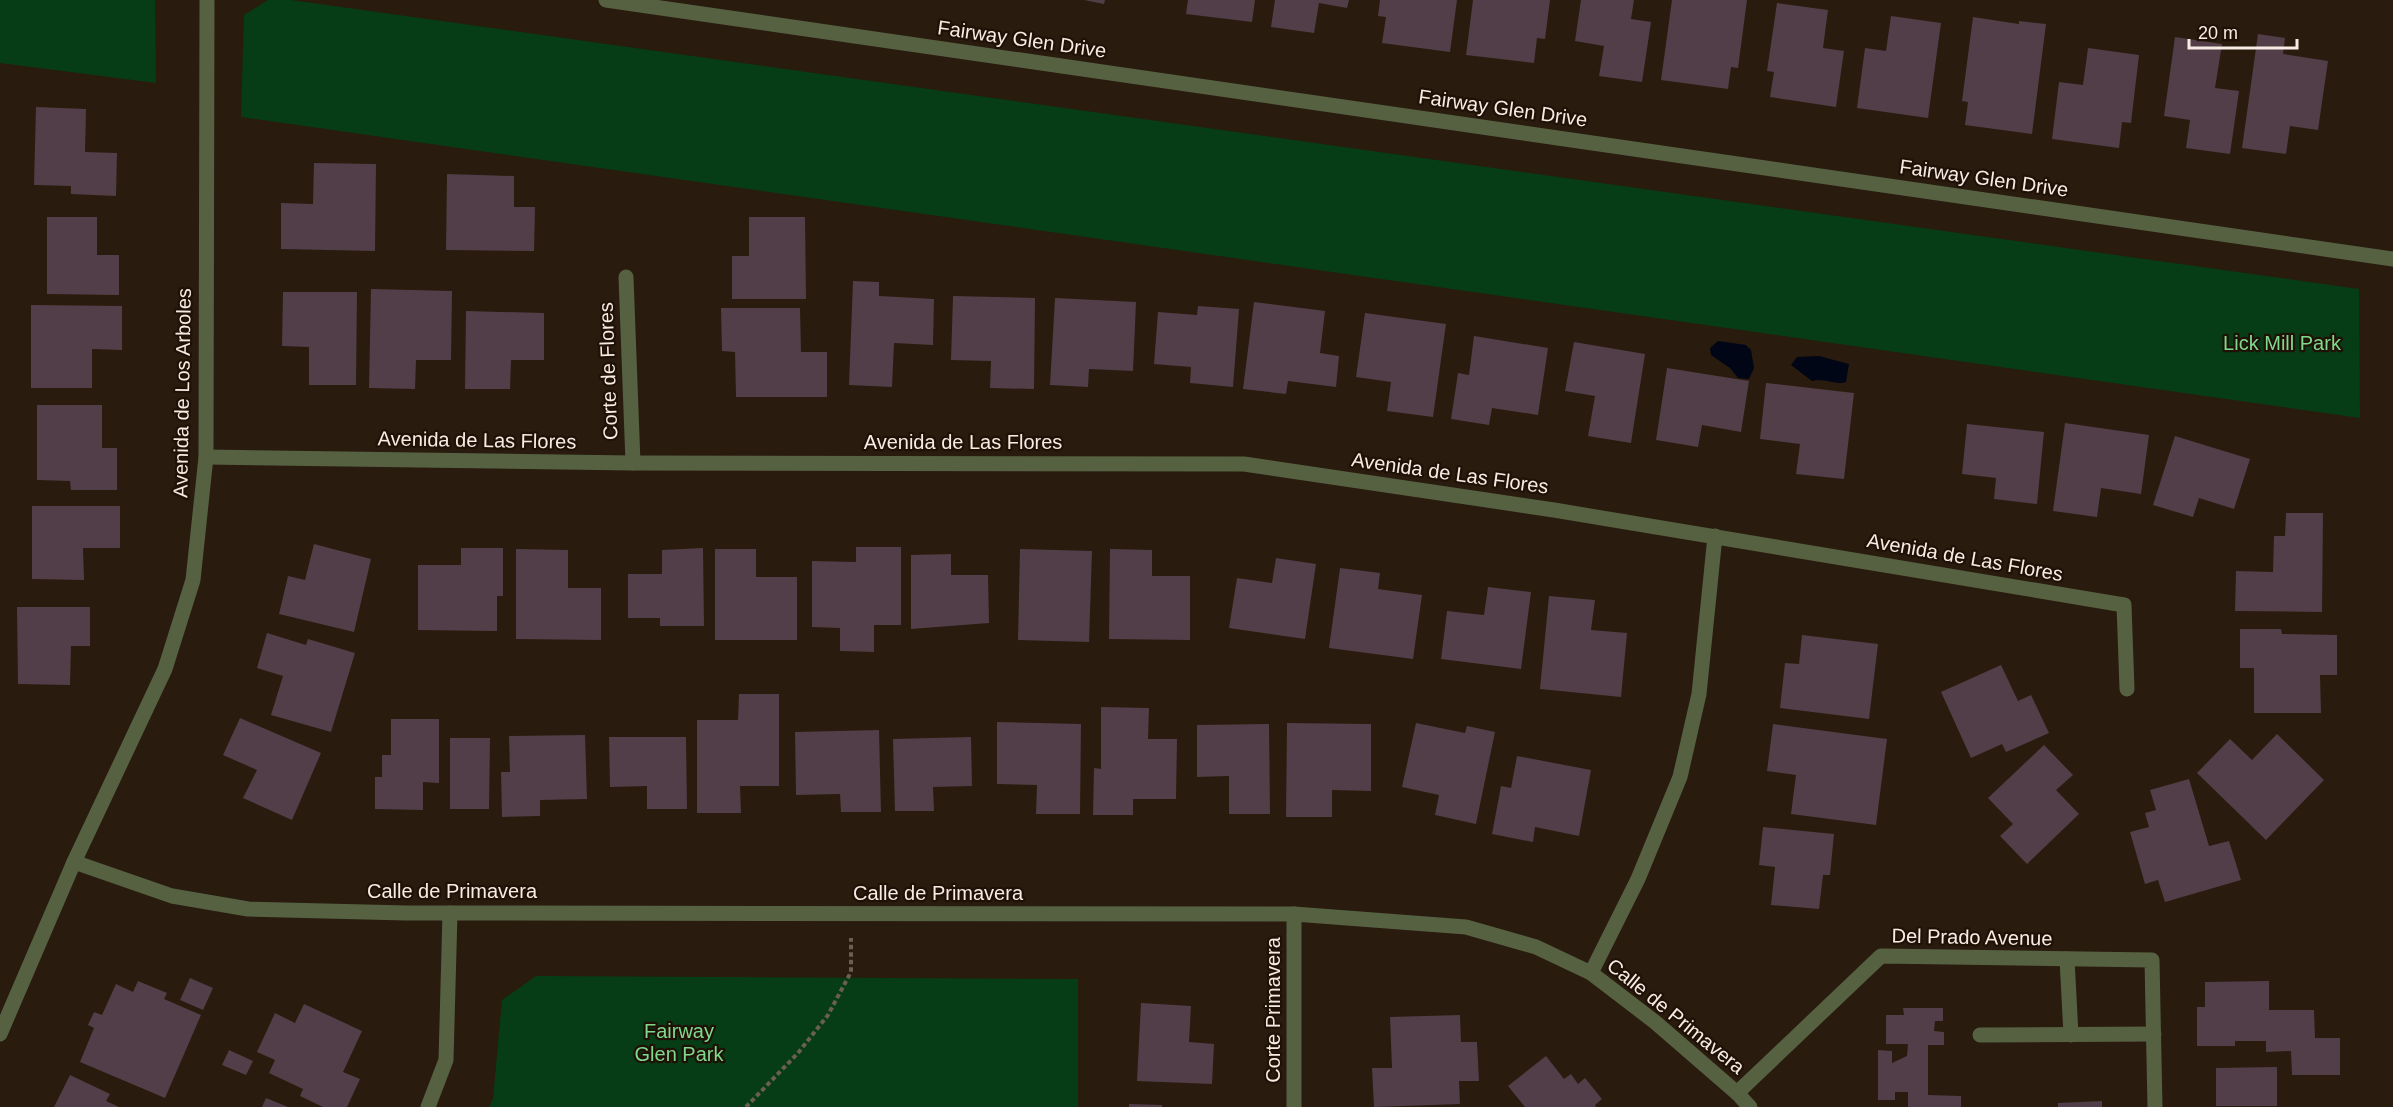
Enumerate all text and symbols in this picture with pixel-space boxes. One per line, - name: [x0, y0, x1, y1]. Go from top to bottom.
- scale bar: [2189, 12, 2297, 50]
- street label: Fairway Glen Drive: [936, 16, 1108, 62]
- text: 20 m: [2198, 23, 2238, 43]
- street label: Fairway Glen Drive: [1417, 85, 1589, 131]
- street label: Fairway Glen Drive: [1898, 155, 2070, 201]
- street label: Avenida de Los Arboles: [169, 288, 195, 498]
- street label: Corte de Flores: [595, 302, 621, 440]
- park label: Lick Mill Park: [2223, 332, 2342, 354]
- street label: Avenida de Las Flores: [377, 427, 577, 453]
- street label: Avenida de Las Flores: [864, 431, 1062, 453]
- street label: Avenida de Las Flores: [1350, 448, 1550, 498]
- street label: Avenida de Las Flores: [1865, 529, 2065, 585]
- street label: Calle de Primavera: [367, 880, 538, 902]
- street label: Calle de Primavera: [853, 882, 1024, 904]
- street label: Del Prado Avenue: [1891, 925, 2053, 949]
- street label: Corte Primavera: [1262, 936, 1284, 1083]
- street label: Calle de Primavera: [1603, 954, 1750, 1079]
- park label: Fairway Glen Park: [635, 1020, 724, 1065]

